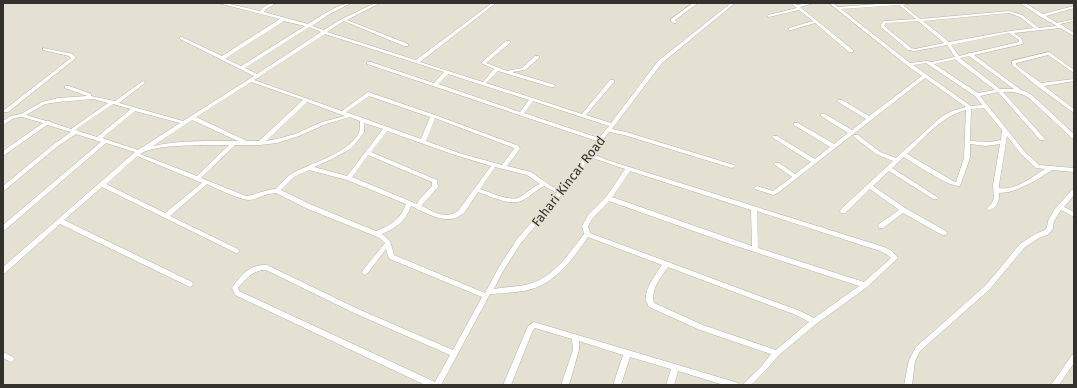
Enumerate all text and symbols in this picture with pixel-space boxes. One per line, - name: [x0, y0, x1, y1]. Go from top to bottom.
- street label: Fahari Kincar Road: [529, 133, 608, 229]

